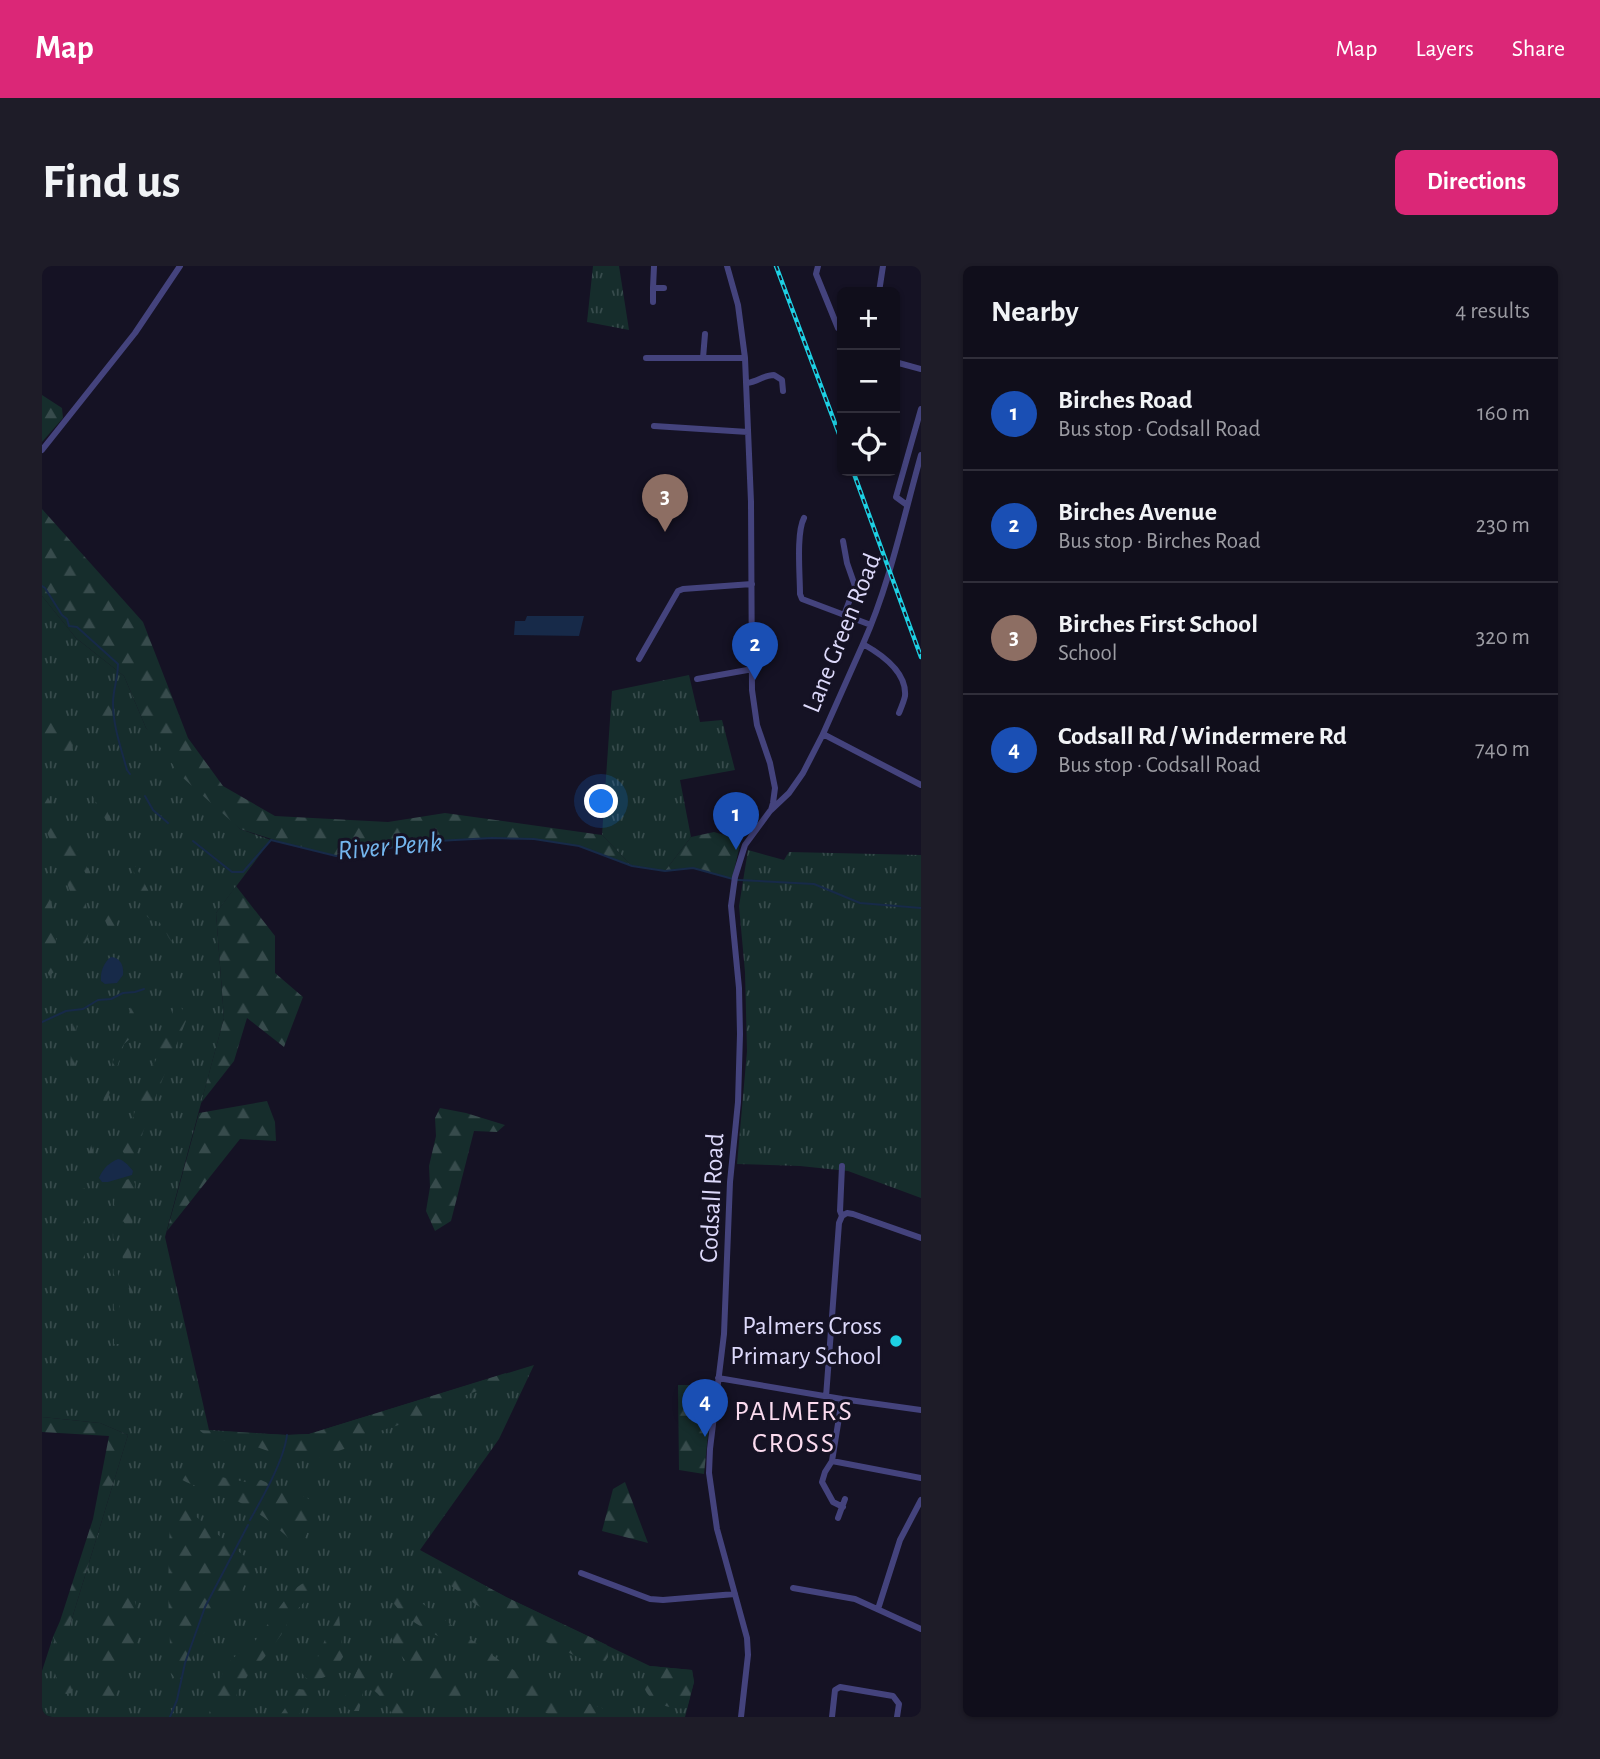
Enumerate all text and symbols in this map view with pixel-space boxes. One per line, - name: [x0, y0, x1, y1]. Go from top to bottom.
- text: Map: [35, 32, 94, 65]
- text: Map: [1335, 37, 1377, 61]
- text: Layers: [1415, 37, 1474, 61]
- text: Share: [1512, 37, 1565, 61]
- button: Directions: [1395, 150, 1558, 215]
- text: Find us: [42, 158, 181, 207]
- map controls: [837, 287, 900, 476]
- button: +: [837, 287, 900, 350]
- text: Nearby: [991, 297, 1079, 327]
- text: 4 results: [1455, 300, 1530, 323]
- button: −: [837, 350, 900, 413]
- text: Birches Road: [1058, 387, 1192, 413]
- text: 1: [1010, 402, 1018, 425]
- text: 160 m: [1477, 402, 1530, 425]
- button: locate: [837, 413, 900, 476]
- text: Bus stop · Codsall Road: [1058, 418, 1261, 441]
- pin: 3: [642, 474, 688, 532]
- text: Birches Avenue: [1058, 499, 1217, 525]
- text: 2: [1009, 514, 1019, 537]
- text: 230 m: [1476, 514, 1530, 537]
- text: Bus stop · Birches Road: [1058, 530, 1261, 553]
- street label: Lane Green Road: [798, 550, 886, 716]
- text: Birches First School: [1058, 611, 1258, 637]
- pin: 2: [732, 622, 778, 680]
- text: 3: [1009, 626, 1019, 649]
- text: 320 m: [1476, 626, 1530, 649]
- text: School: [1058, 642, 1117, 665]
- text: Codsall Rd / Windermere Rd: [1058, 723, 1347, 749]
- text: 4: [1008, 738, 1020, 761]
- text: 740 m: [1475, 738, 1530, 761]
- text: Bus stop · Codsall Road: [1058, 754, 1261, 777]
- your location: [584, 784, 618, 818]
- pin: 1: [713, 792, 759, 850]
- water label: River Penk: [336, 828, 444, 866]
- street label: Codsall Road: [696, 1133, 728, 1263]
- place label: Palmers Cross Primary School: [730, 1313, 882, 1369]
- marker: Palmers Cross Primary School: [888, 1333, 904, 1349]
- pin: 4: [682, 1379, 728, 1437]
- district label: PALMERS CROSS: [734, 1398, 854, 1458]

